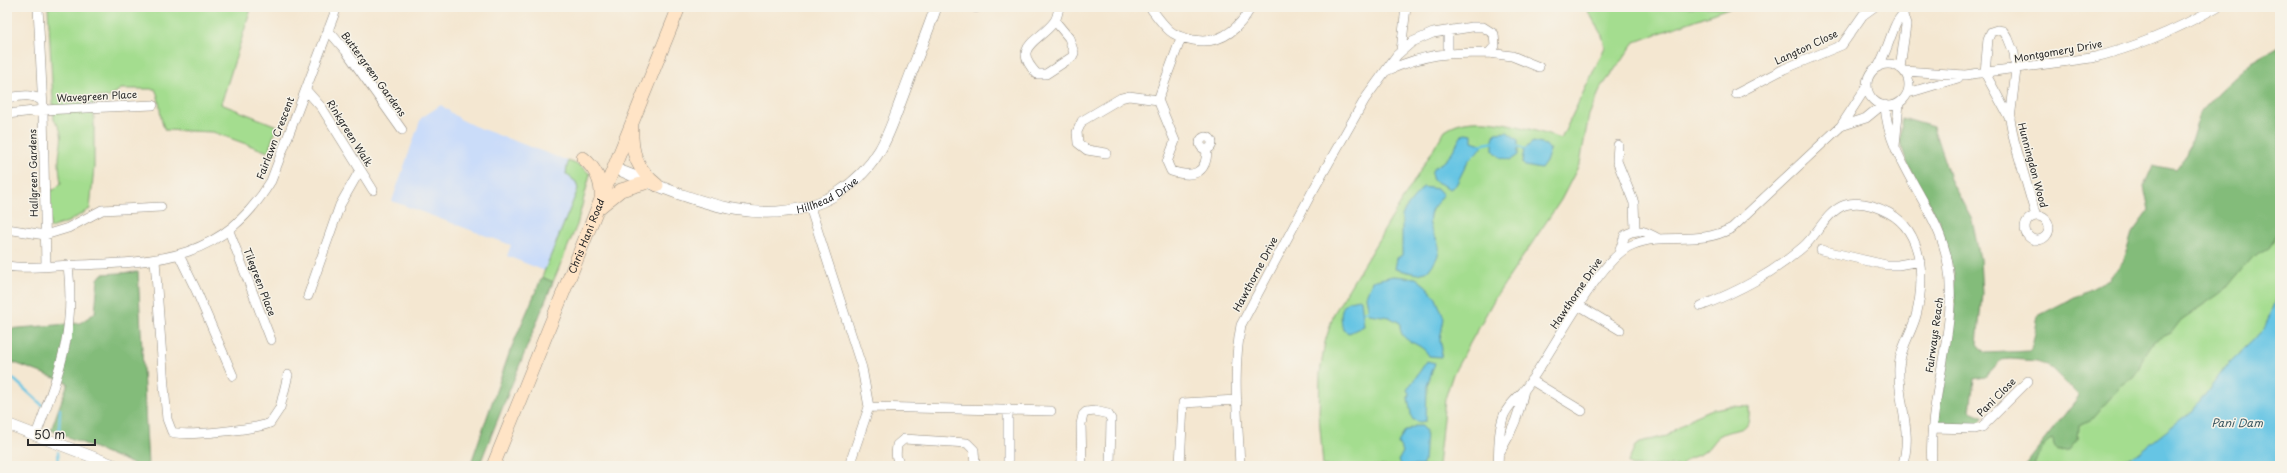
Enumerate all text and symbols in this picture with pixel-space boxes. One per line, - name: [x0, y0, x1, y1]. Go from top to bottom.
- street label: Langton Close: [1772, 25, 1840, 68]
- street label: Buttergreen Gardens: [338, 28, 411, 120]
- street label: Montgomery Drive: [2013, 35, 2103, 66]
- street label: Wavegreen Place: [56, 86, 137, 105]
- street label: Fairlawn Crescent: [252, 94, 297, 181]
- street label: Rinkgreen Walk: [324, 96, 377, 169]
- street label: Hunningdon Wood: [2015, 121, 2052, 209]
- street label: Hallgreen Gardens: [24, 128, 41, 217]
- street label: Hillhead Drive: [795, 173, 861, 216]
- street label: Chris Hani Road: [564, 196, 608, 276]
- street label: Hawthorne Drive: [1228, 234, 1281, 314]
- street label: Tilegreen Place: [241, 245, 280, 318]
- street label: Hawthorne Drive: [1546, 254, 1605, 331]
- street label: Fairways Reach: [1921, 296, 1947, 374]
- street label: Pani Close: [1973, 374, 2019, 420]
- water label: Pani Dam: [2211, 414, 2263, 431]
- scale bar: [28, 421, 95, 447]
- text: 50 m: [34, 425, 65, 443]

